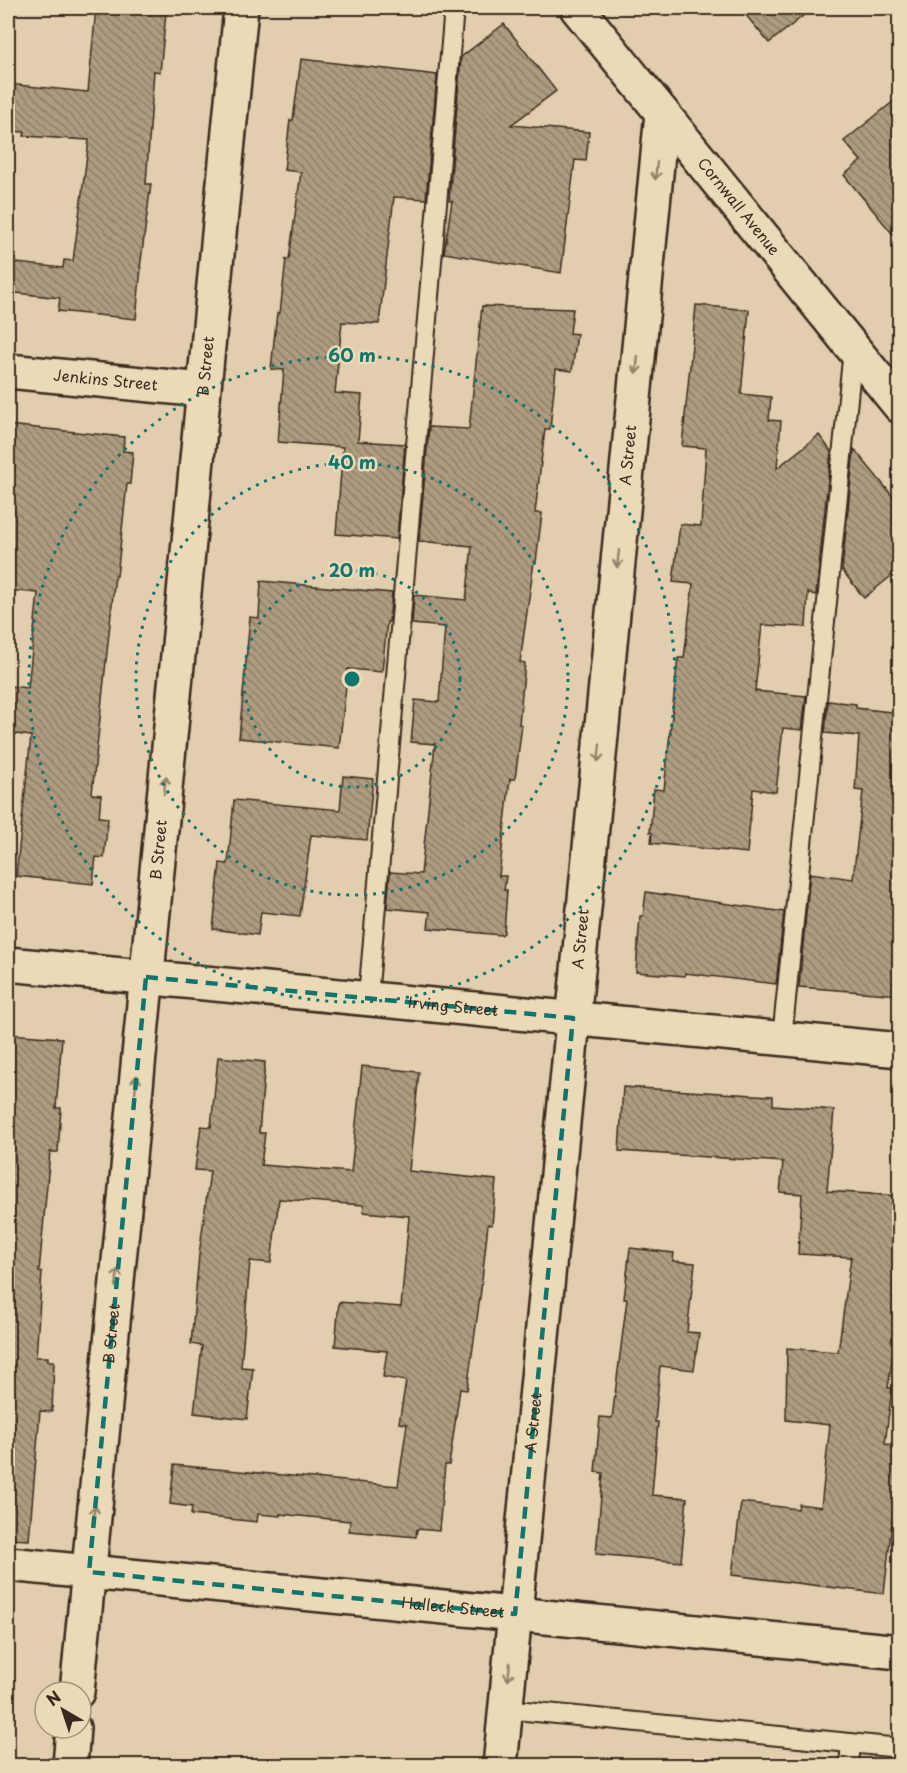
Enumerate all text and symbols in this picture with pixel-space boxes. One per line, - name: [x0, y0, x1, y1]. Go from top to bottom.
- street label: Cornwall Avenue: [693, 152, 786, 260]
- one-way arrow: [650, 161, 661, 180]
- street label: B Street: [190, 335, 219, 397]
- text: 60 m: [328, 341, 376, 368]
- one-way arrow: [631, 355, 642, 375]
- street label: Jenkins Street: [53, 363, 159, 396]
- street label: A Street: [613, 424, 641, 486]
- text: 40 m: [328, 448, 376, 475]
- one-way arrow: [612, 549, 623, 569]
- text: 20 m: [329, 556, 375, 583]
- centre of rings: [342, 669, 362, 689]
- one-way arrow: [593, 743, 604, 763]
- one-way arrow: [160, 776, 171, 796]
- street label: B Street: [143, 819, 172, 881]
- street label: A Street: [565, 908, 594, 970]
- street label: Irving Street: [407, 990, 499, 1021]
- one-way arrow: [131, 1074, 142, 1094]
- one-way arrow: [112, 1268, 123, 1288]
- street label: B Street: [96, 1302, 125, 1365]
- street label: A Street: [518, 1391, 547, 1454]
- one-way arrow: [89, 1504, 100, 1524]
- street label: Halleck Street: [400, 1590, 506, 1623]
- one-way arrow: [504, 1662, 515, 1681]
- north arrow: [33, 1680, 93, 1740]
- text: N: [40, 1684, 65, 1711]

